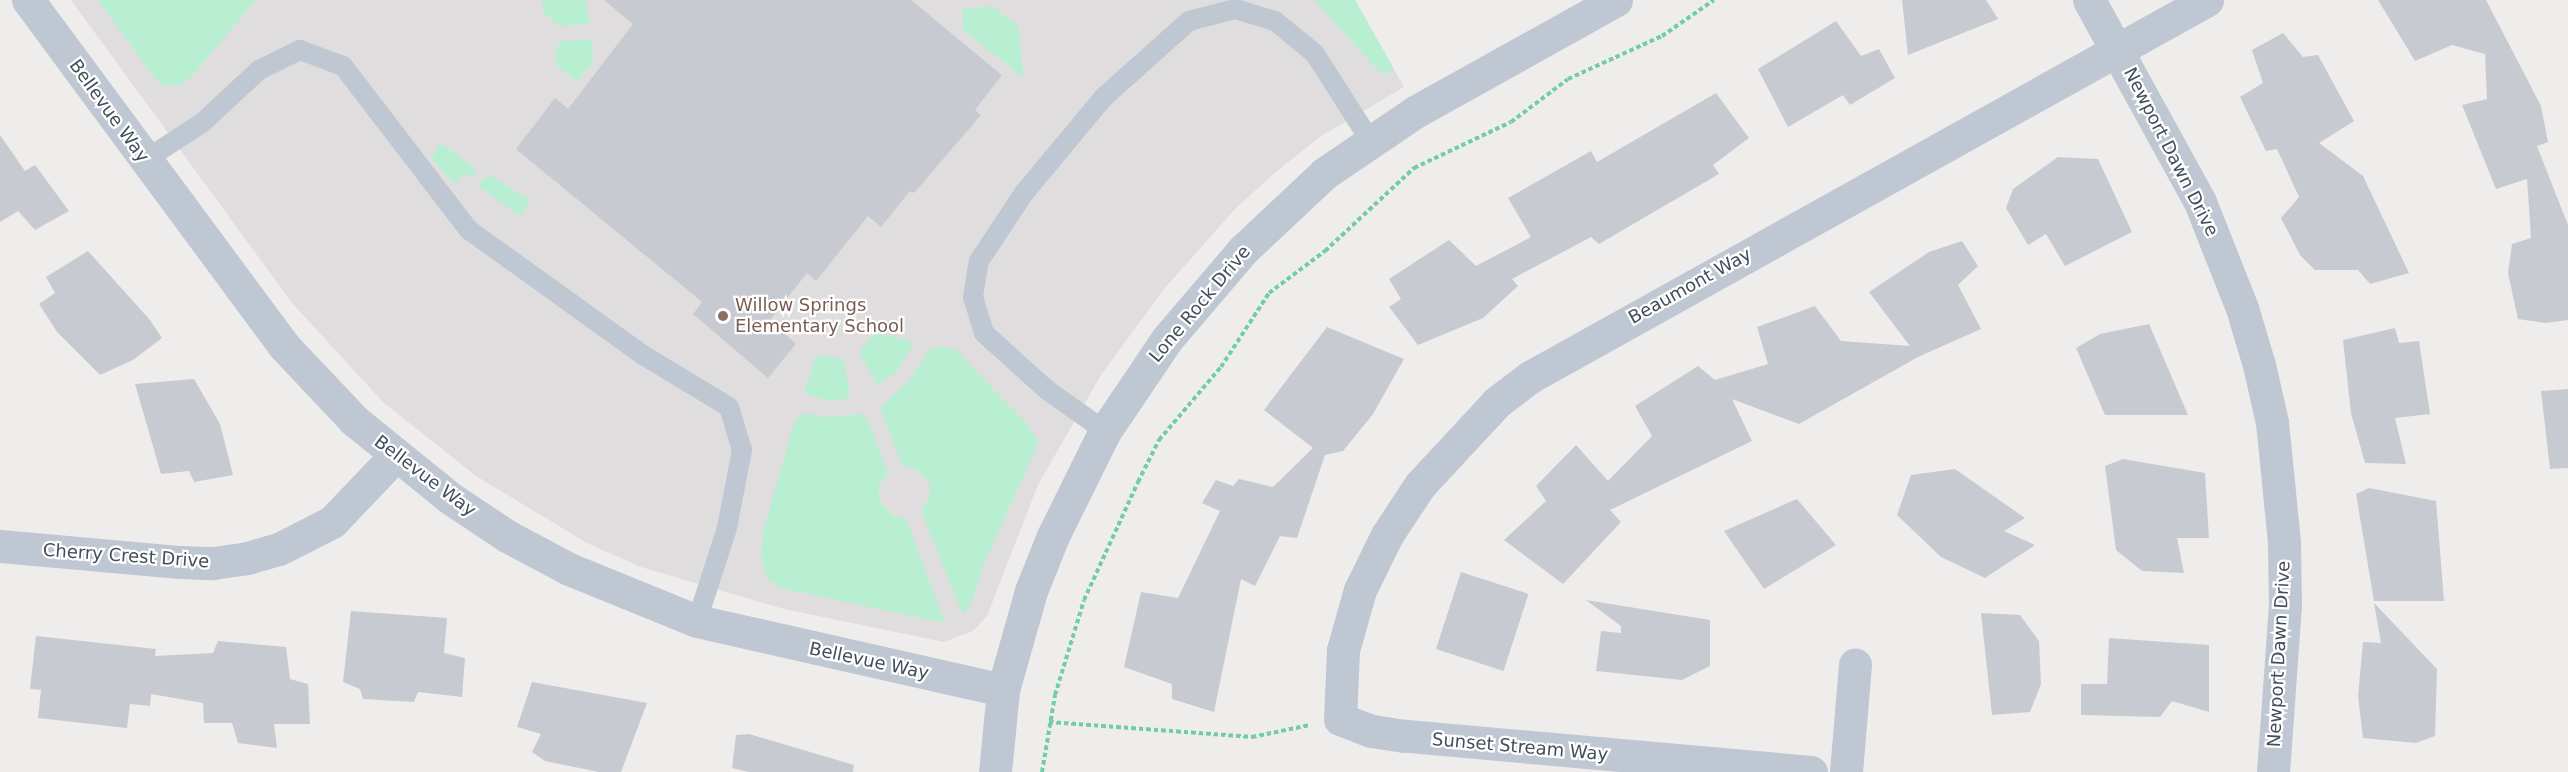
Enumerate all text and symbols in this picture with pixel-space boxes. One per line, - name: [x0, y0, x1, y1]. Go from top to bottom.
- street label: Bellevue Way: [65, 55, 153, 167]
- street label: Newport Dawn Drive: [2119, 64, 2223, 240]
- street label: Lone Rock Drive: [1145, 241, 1255, 367]
- street label: Beaumont Way: [1625, 243, 1755, 329]
- place label: Willow Springs Elementary School: [735, 295, 904, 338]
- marker: Willow Springs Elementary School: [716, 309, 730, 323]
- street label: Bellevue Way: [370, 431, 480, 521]
- street label: Cherry Crest Drive: [42, 539, 210, 573]
- street label: Newport Dawn Drive: [2263, 560, 2295, 748]
- street label: Bellevue Way: [807, 638, 931, 684]
- street label: Sunset Stream Way: [1431, 729, 1609, 765]

